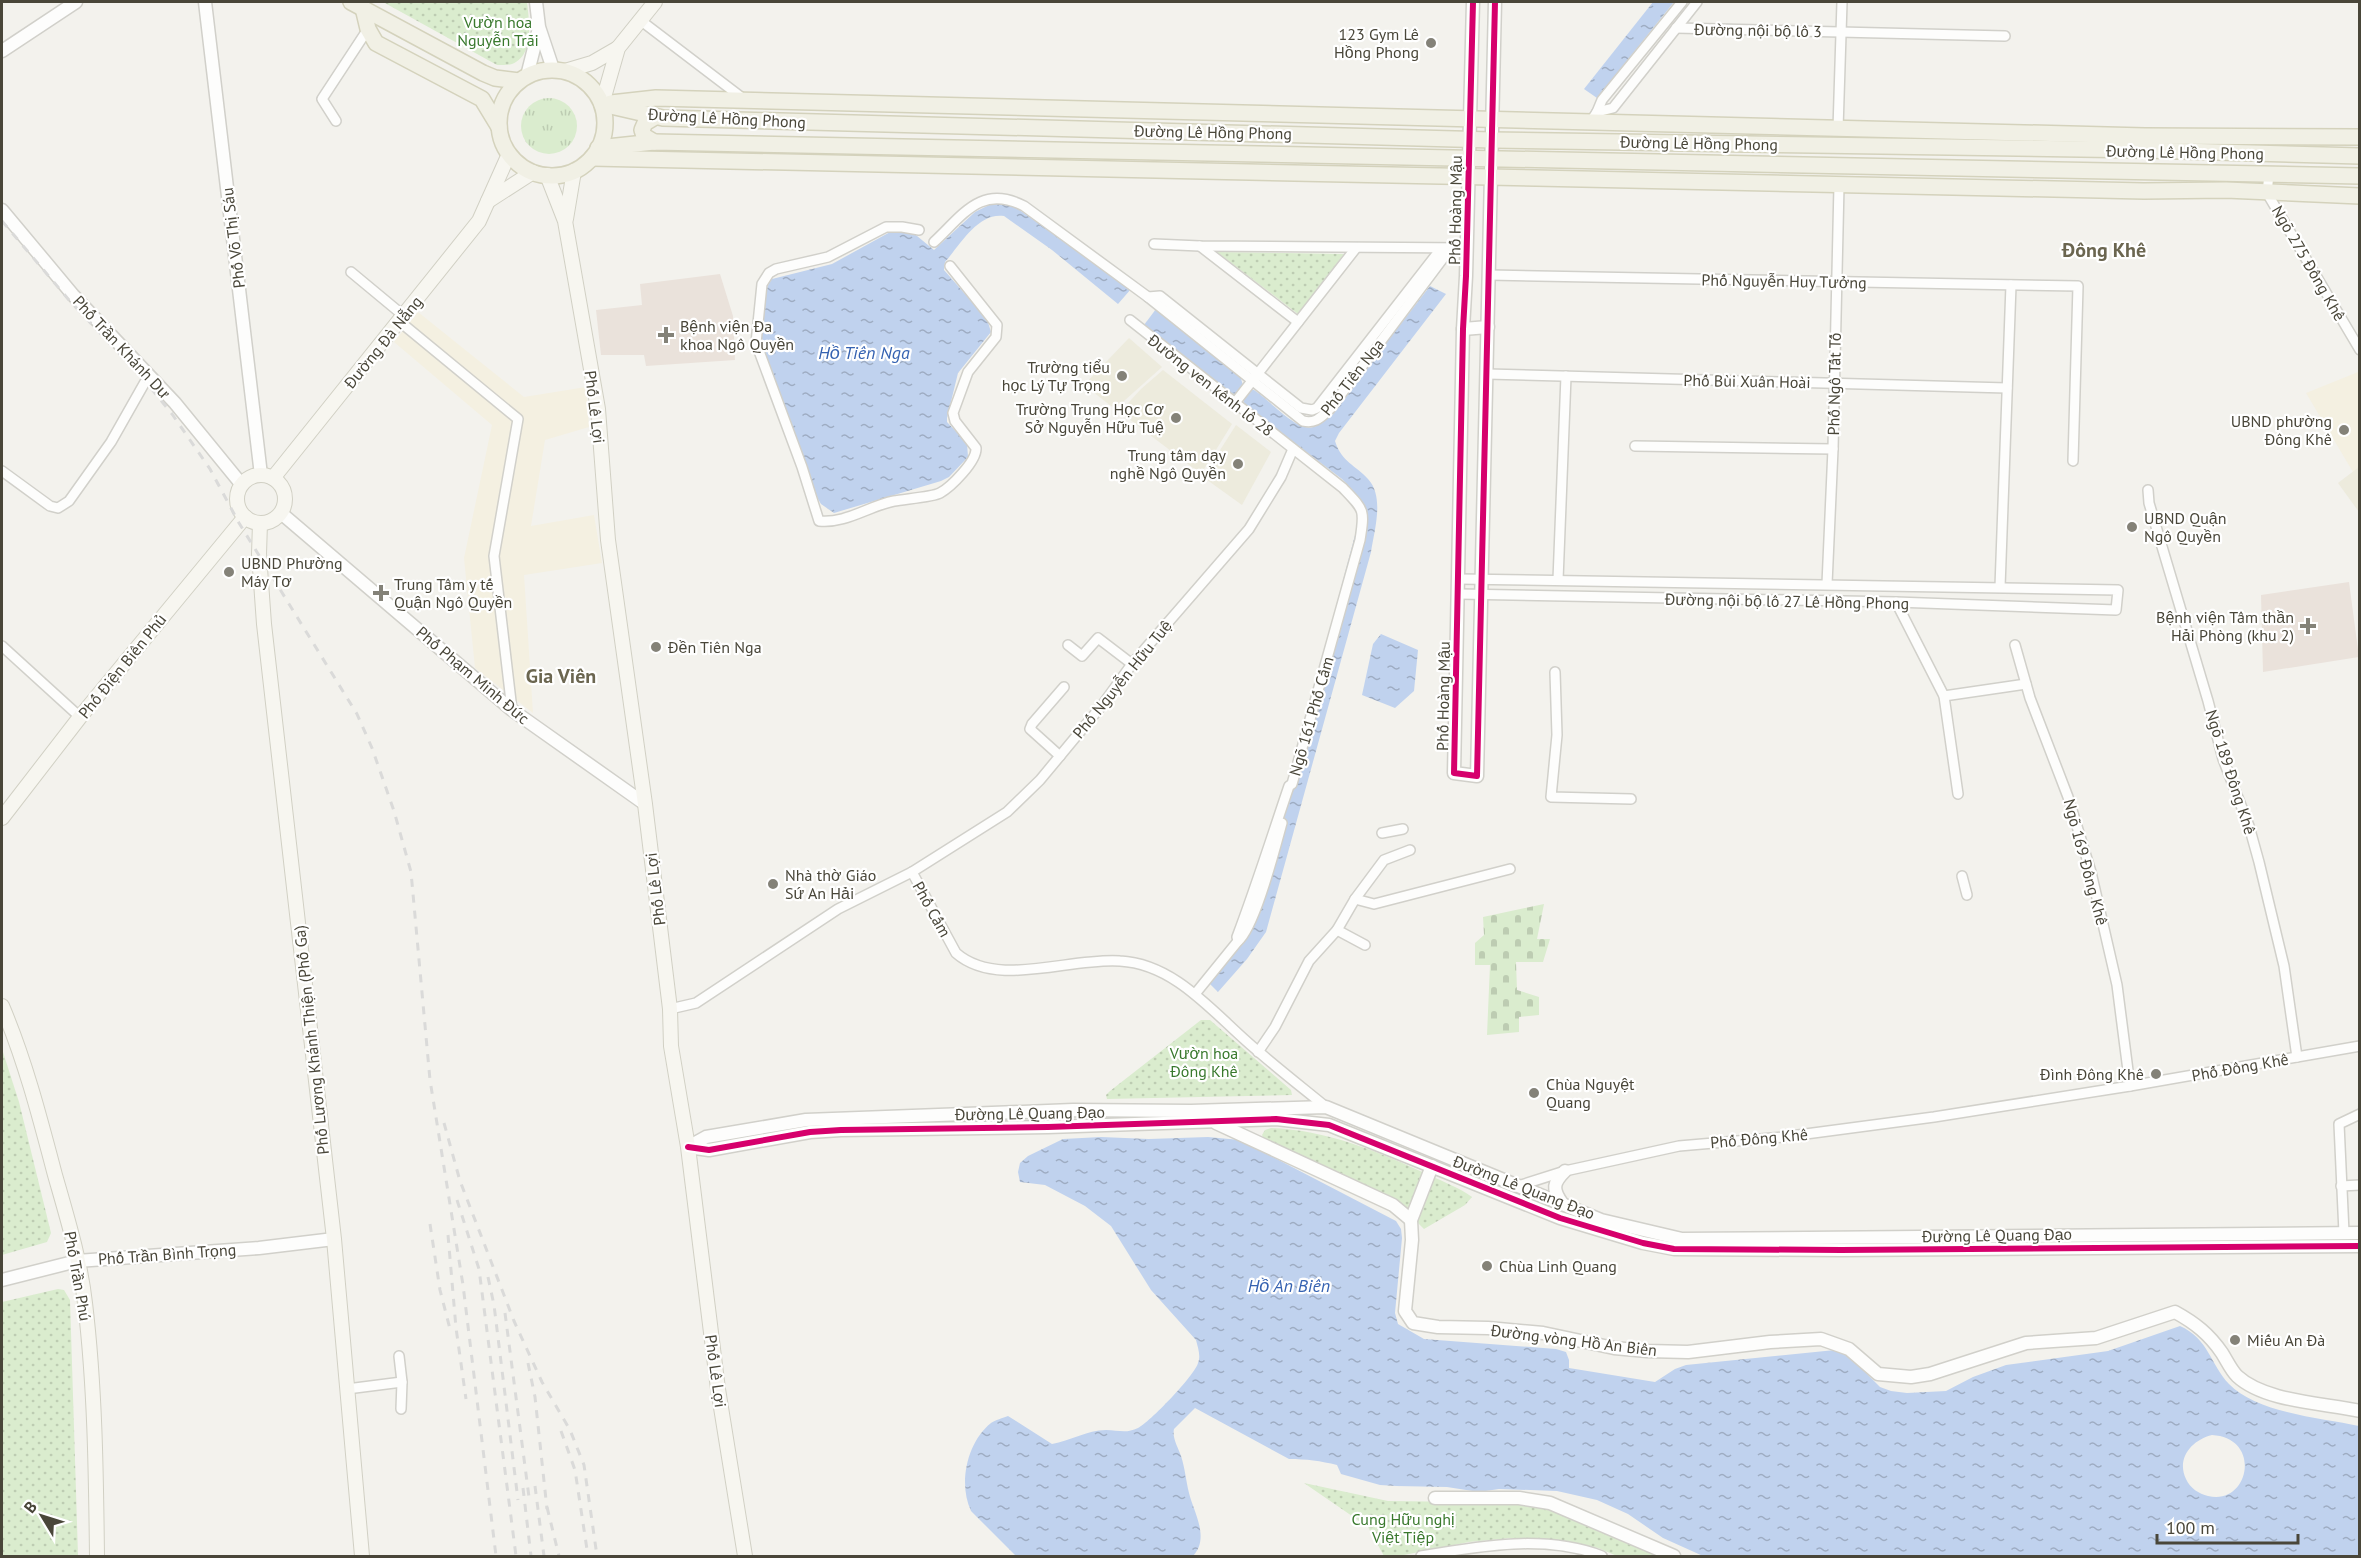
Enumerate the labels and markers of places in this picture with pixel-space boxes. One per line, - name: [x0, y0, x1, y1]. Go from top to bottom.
- place label: 123 Gym Lê Hồng Phong: [1334, 24, 1419, 62]
- marker: 123 Gym Lê Hồng Phong: [1424, 36, 1438, 50]
- place label: Bệnh viện Đa khoa Ngô Quyền: [680, 316, 794, 354]
- marker: Bệnh viện Đa khoa Ngô Quyền: [657, 326, 675, 344]
- place label: Trường tiểu học Lý Tự Trọng: [1002, 357, 1110, 395]
- marker: Trường tiểu học Lý Tự Trọng: [1115, 369, 1129, 383]
- place label: Trường Trung Học Cơ Sở Nguyễn Hữu Tuệ: [1016, 399, 1164, 437]
- marker: Trường Trung Học Cơ Sở Nguyễn Hữu Tuệ: [1169, 411, 1183, 425]
- place label: UBND phường Đông Khê: [2231, 411, 2332, 449]
- marker: UBND phường Đông Khê: [2337, 423, 2351, 437]
- place label: Trung tâm dạy nghề Ngô Quyền: [1110, 445, 1227, 483]
- marker: Trung tâm dạy nghề Ngô Quyền: [1231, 457, 1245, 471]
- place label: UBND Quận Ngô Quyền: [2144, 508, 2227, 546]
- marker: UBND Quận Ngô Quyền: [2125, 520, 2139, 534]
- place label: UBND Phường Máy Tơ: [241, 553, 343, 591]
- marker: UBND Phường Máy Tơ: [222, 565, 236, 579]
- place label: Trung Tâm y tế Quận Ngô Quyền: [394, 574, 512, 612]
- marker: Trung Tâm y tế Quận Ngô Quyền: [372, 584, 390, 602]
- place label: Bệnh viện Tâm thần Hải Phòng (khu 2): [2156, 607, 2294, 645]
- marker: Bệnh viện Tâm thần Hải Phòng (khu 2): [2299, 617, 2317, 635]
- place label: Đền Tiên Nga: [667, 637, 762, 657]
- marker: Đền Tiên Nga: [649, 640, 663, 654]
- place label: Nhà thờ Giáo Sứ An Hải: [785, 865, 876, 903]
- marker: Nhà thờ Giáo Sứ An Hải: [766, 877, 780, 891]
- place label: Đình Đông Khê: [2039, 1064, 2144, 1084]
- marker: Đình Đông Khê: [2149, 1067, 2163, 1081]
- place label: Chùa Nguyệt Quang: [1546, 1074, 1635, 1112]
- marker: Chùa Nguyệt Quang: [1527, 1086, 1541, 1100]
- place label: Chùa Linh Quang: [1499, 1256, 1617, 1276]
- marker: Chùa Linh Quang: [1480, 1259, 1494, 1273]
- place label: Miếu An Đà: [2247, 1330, 2325, 1350]
- marker: Miếu An Đà: [2228, 1333, 2242, 1347]

